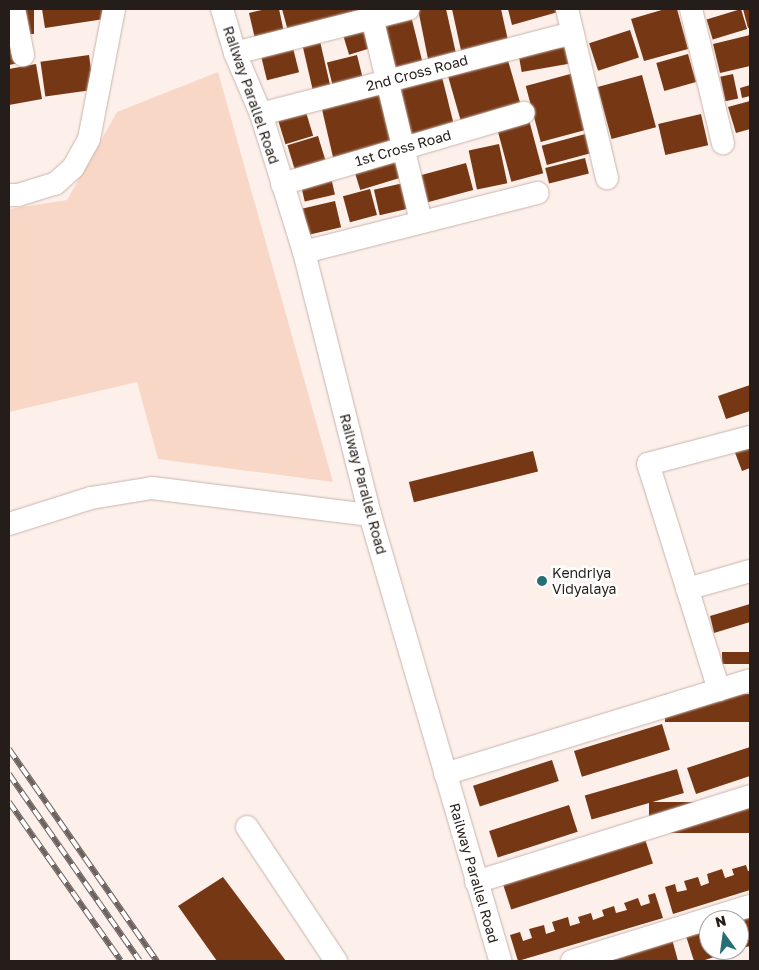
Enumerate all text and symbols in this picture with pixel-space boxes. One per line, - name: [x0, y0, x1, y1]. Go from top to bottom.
- street label: Railway Parallel Road: [219, 24, 283, 166]
- street label: 2nd Cross Road: [364, 51, 470, 95]
- street label: 1st Cross Road: [353, 126, 453, 170]
- street label: Railway Parallel Road: [336, 412, 390, 556]
- place label: Kendriya Vidyalaya: [552, 565, 617, 598]
- marker: Kendriya Vidyalaya: [536, 575, 548, 587]
- street label: Railway Parallel Road: [446, 801, 502, 945]
- north arrow: [699, 910, 749, 960]
- text: N: [713, 911, 728, 930]

